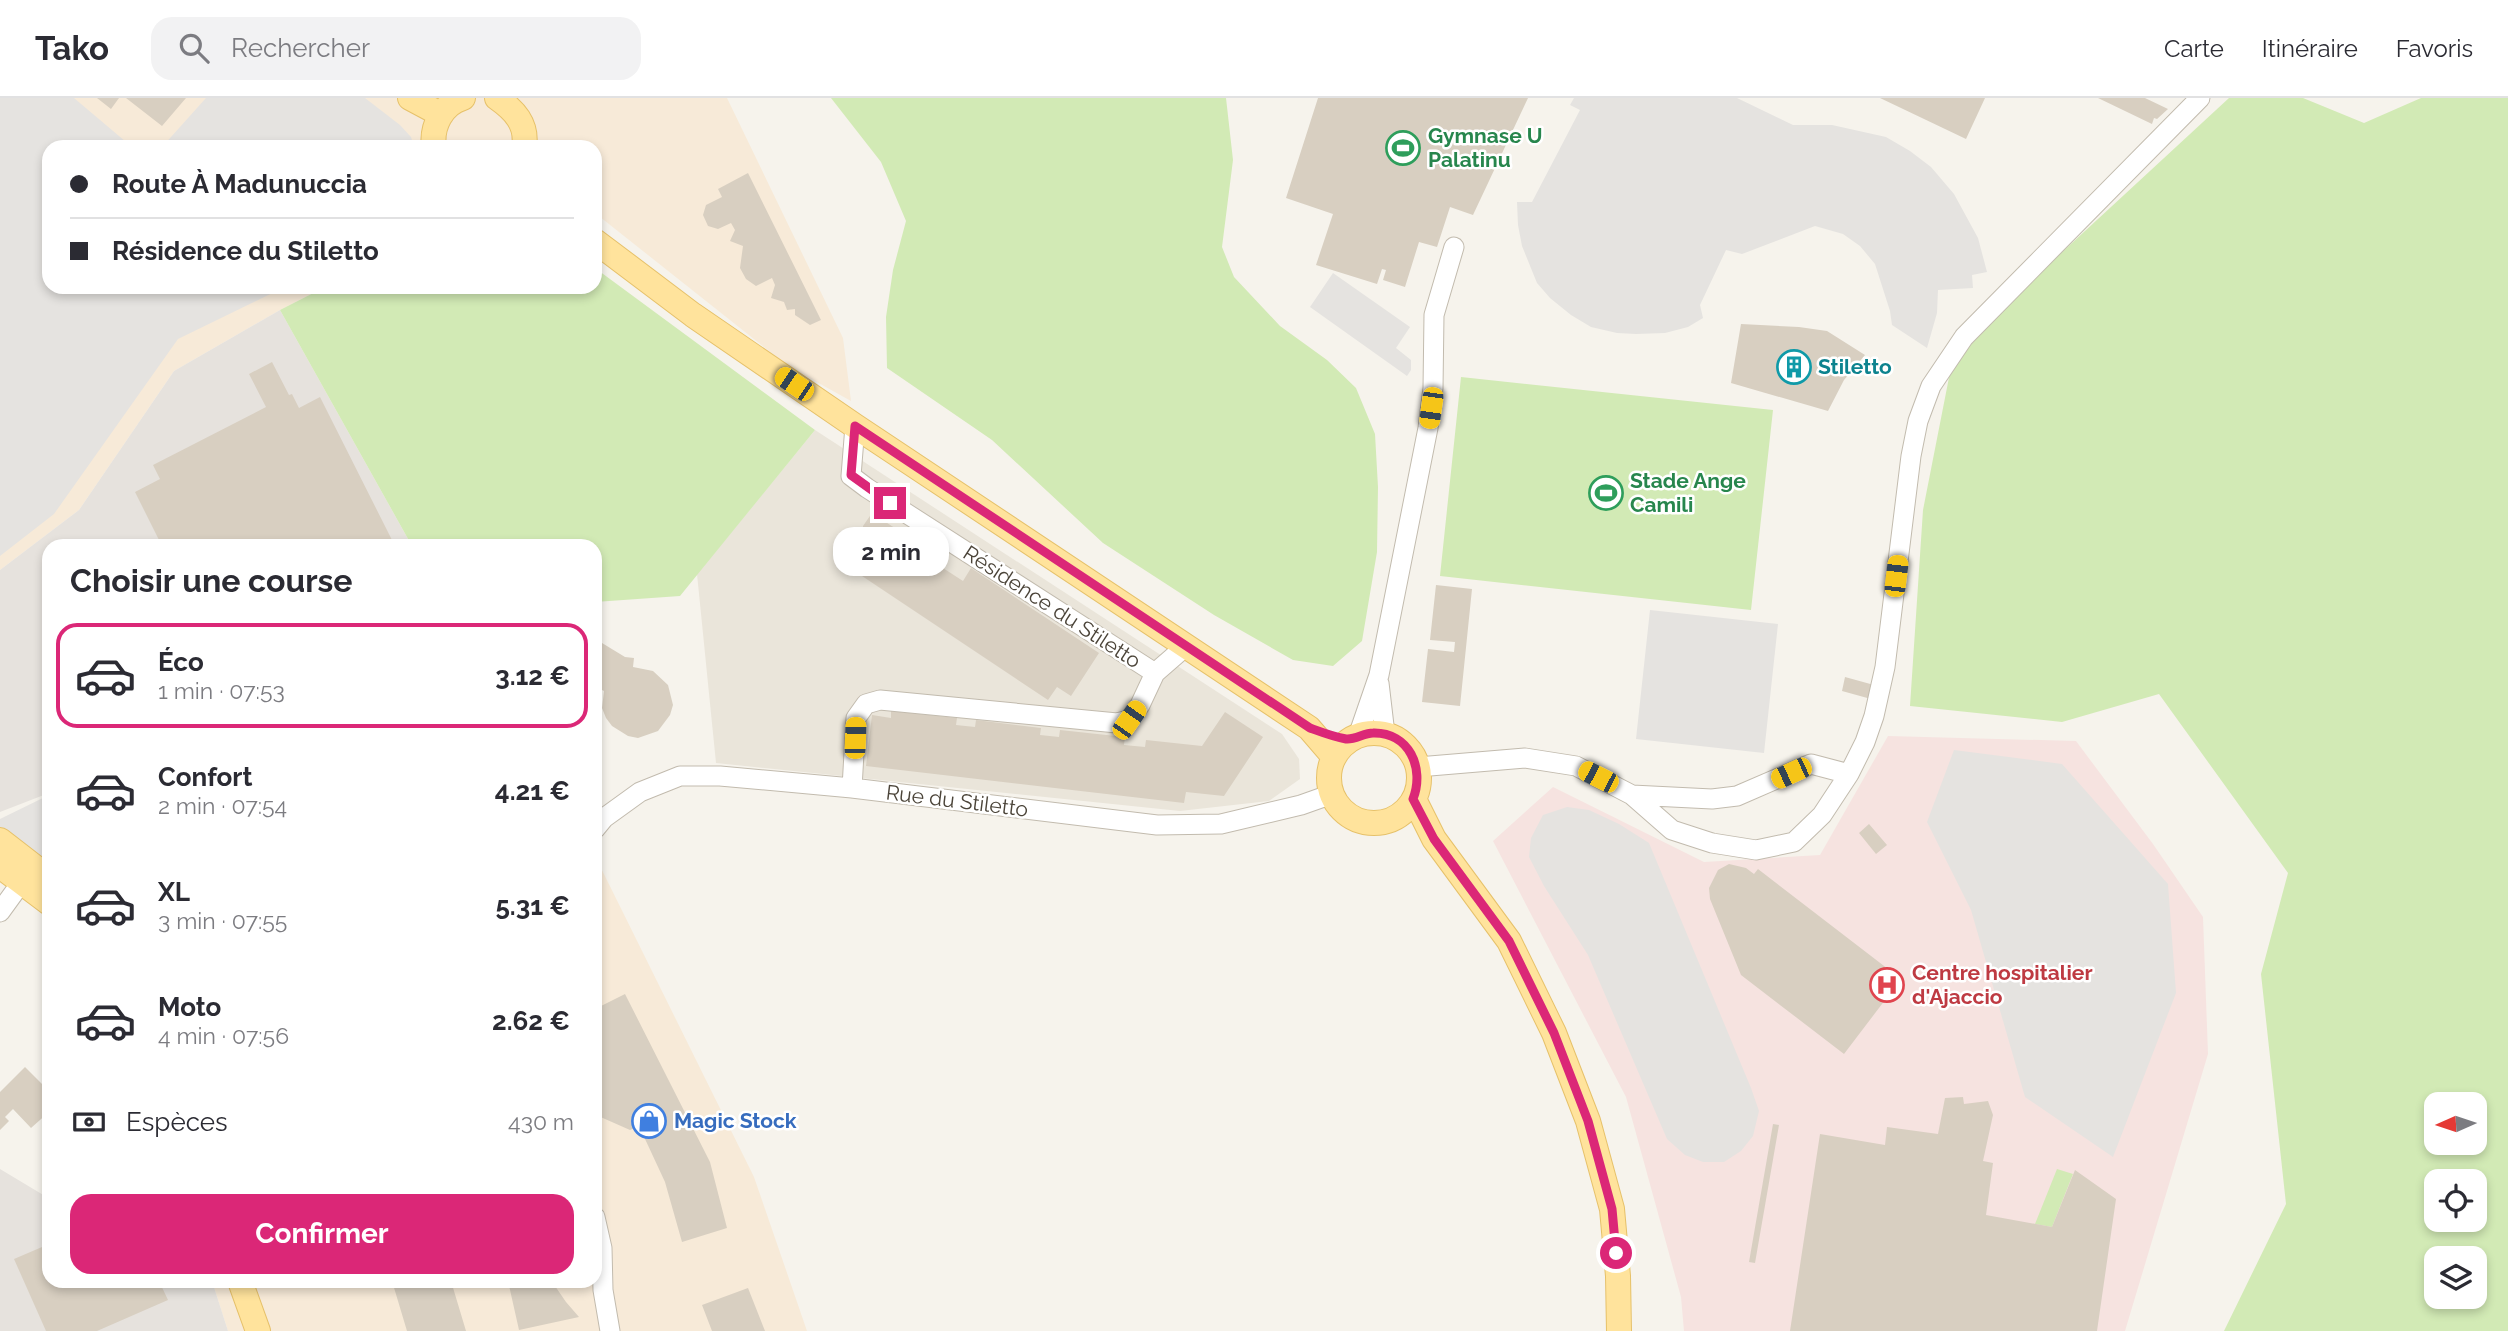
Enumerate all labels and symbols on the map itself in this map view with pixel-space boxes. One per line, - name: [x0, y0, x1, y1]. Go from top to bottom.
- place label: Gymnase U Palatinu: [1428, 123, 1543, 172]
- sports icon: Gymnase U Palatinu: [1384, 129, 1422, 167]
- building icon: Stiletto: [1775, 348, 1813, 386]
- place label: Stiletto: [1818, 354, 1892, 379]
- car: [771, 364, 818, 404]
- car: [1418, 386, 1445, 430]
- place label: Stade Ange Camili: [1630, 468, 1746, 517]
- sports icon: Stade Ange Camili: [1587, 474, 1625, 512]
- route end: [874, 487, 906, 519]
- callout: 2 min: [832, 528, 948, 576]
- street label: Résidence du Stiletto: [959, 540, 1146, 673]
- car: [1884, 554, 1909, 598]
- car: [1109, 697, 1150, 743]
- car: [844, 717, 867, 759]
- car: [1768, 755, 1815, 791]
- car: [1575, 758, 1622, 796]
- street label: Rue du Stiletto: [885, 779, 1030, 822]
- place label: Centre hospitalier d'Ajaccio: [1912, 960, 2093, 1009]
- hospital icon: Centre hospitalier d'Ajaccio: [1868, 966, 1906, 1004]
- north arrow: [2424, 1092, 2487, 1155]
- shop icon: Magic Stock: [630, 1102, 668, 1140]
- place label: Magic Stock: [674, 1108, 797, 1133]
- route start: [1600, 1237, 1632, 1269]

